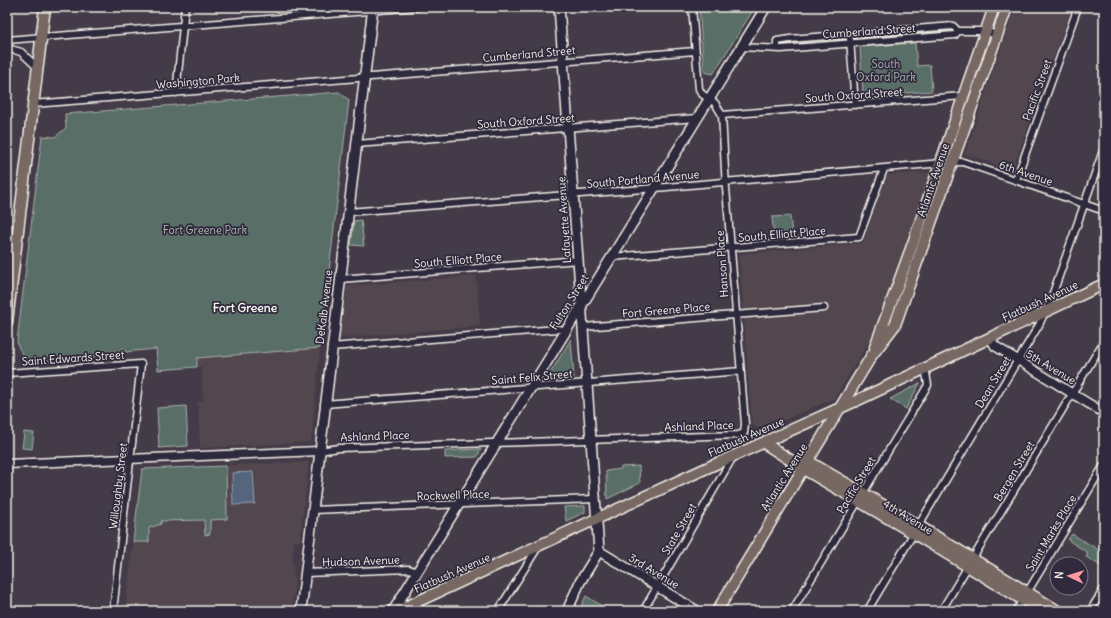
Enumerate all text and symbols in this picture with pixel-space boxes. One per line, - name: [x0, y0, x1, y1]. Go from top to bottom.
- street label: Cumberland Street: [822, 21, 916, 41]
- street label: Cumberland Street: [482, 43, 576, 65]
- park label: South Oxford Park: [856, 57, 916, 84]
- street label: Pacific Street: [1019, 57, 1055, 123]
- street label: Washington Park: [156, 70, 241, 92]
- street label: South Oxford Street: [805, 85, 904, 105]
- street label: South Oxford Street: [477, 111, 576, 131]
- street label: Atlantic Avenue: [914, 141, 952, 219]
- street label: 6th Avenue: [997, 157, 1055, 189]
- street label: South Portland Avenue: [586, 167, 700, 191]
- street label: Lafayette Avenue: [554, 176, 574, 264]
- park label: Fort Greene Park: [163, 223, 248, 237]
- street label: South Elliott Place: [738, 223, 827, 245]
- street label: Hanson Place: [713, 230, 731, 298]
- street label: South Elliott Place: [414, 249, 503, 271]
- street label: DeKalb Avenue: [313, 269, 336, 345]
- street label: Fulton Street: [546, 271, 592, 332]
- street label: Flatbush Avenue: [1000, 277, 1080, 325]
- street label: Fort Greene Place: [621, 299, 711, 321]
- district label: Fort Greene: [213, 300, 278, 315]
- street label: Saint Edwards Street: [21, 347, 125, 369]
- street label: 5th Avenue: [1023, 347, 1079, 387]
- street label: Dean Street: [972, 353, 1014, 411]
- street label: Saint Felix Street: [491, 366, 573, 388]
- street label: Flatbush Avenue: [706, 414, 786, 460]
- street label: Ashland Place: [664, 418, 734, 434]
- street label: Ashland Place: [340, 428, 410, 444]
- street label: Bergen Street: [991, 438, 1038, 504]
- street label: Atlantic Avenue: [758, 441, 810, 513]
- street label: Willoughby Street: [106, 442, 130, 530]
- street label: Pacific Street: [833, 454, 879, 516]
- street label: Rockwell Place: [416, 487, 490, 503]
- street label: Saint Marks Place: [1023, 492, 1079, 574]
- street label: 4th Avenue: [880, 497, 936, 537]
- street label: State Street: [659, 500, 700, 557]
- street label: Flatbush Avenue: [412, 550, 492, 596]
- street label: 3rd Avenue: [626, 550, 682, 592]
- street label: Hudson Avenue: [322, 553, 400, 569]
- north arrow: [1049, 556, 1089, 596]
- text: N: [1052, 571, 1066, 580]

